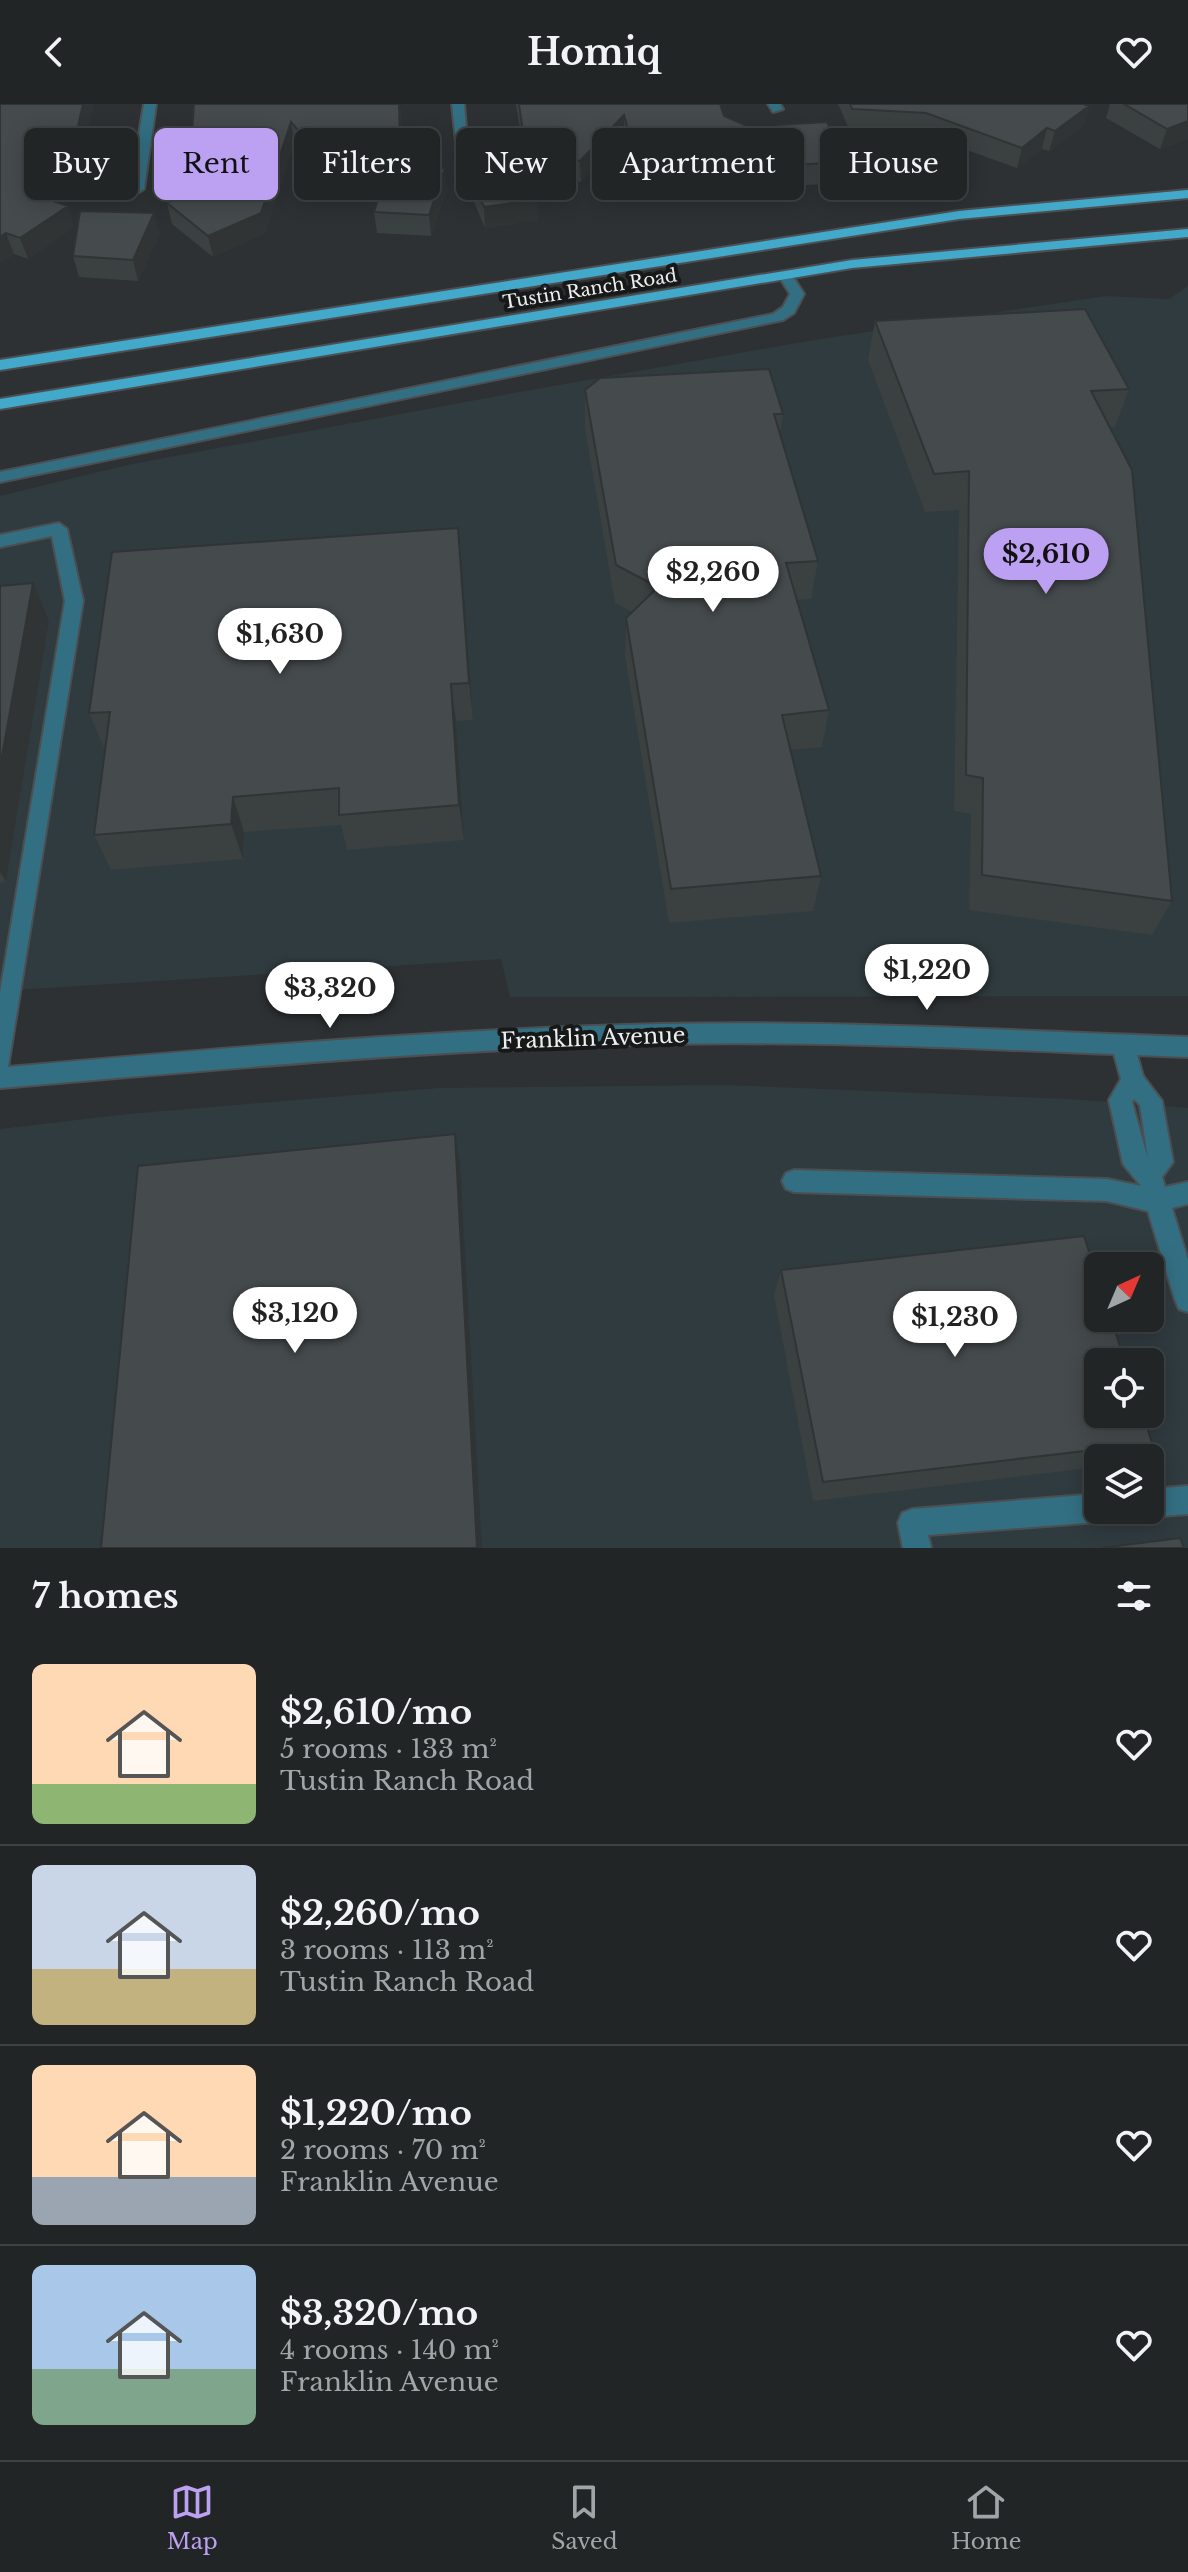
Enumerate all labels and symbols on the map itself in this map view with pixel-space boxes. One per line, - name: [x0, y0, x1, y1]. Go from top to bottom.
- street label: Tustin Ranch Road: [501, 264, 679, 314]
- pin: $2,610: [981, 528, 1111, 596]
- pin: $2,260: [648, 546, 778, 614]
- pin: $1,630: [215, 608, 345, 676]
- pin: $1,220: [862, 944, 992, 1012]
- pin: $3,320: [265, 962, 395, 1030]
- street label: Franklin Avenue: [500, 1021, 686, 1055]
- north arrow: [1084, 1252, 1164, 1332]
- pin: $3,120: [230, 1287, 360, 1355]
- pin: $1,230: [890, 1291, 1020, 1359]

